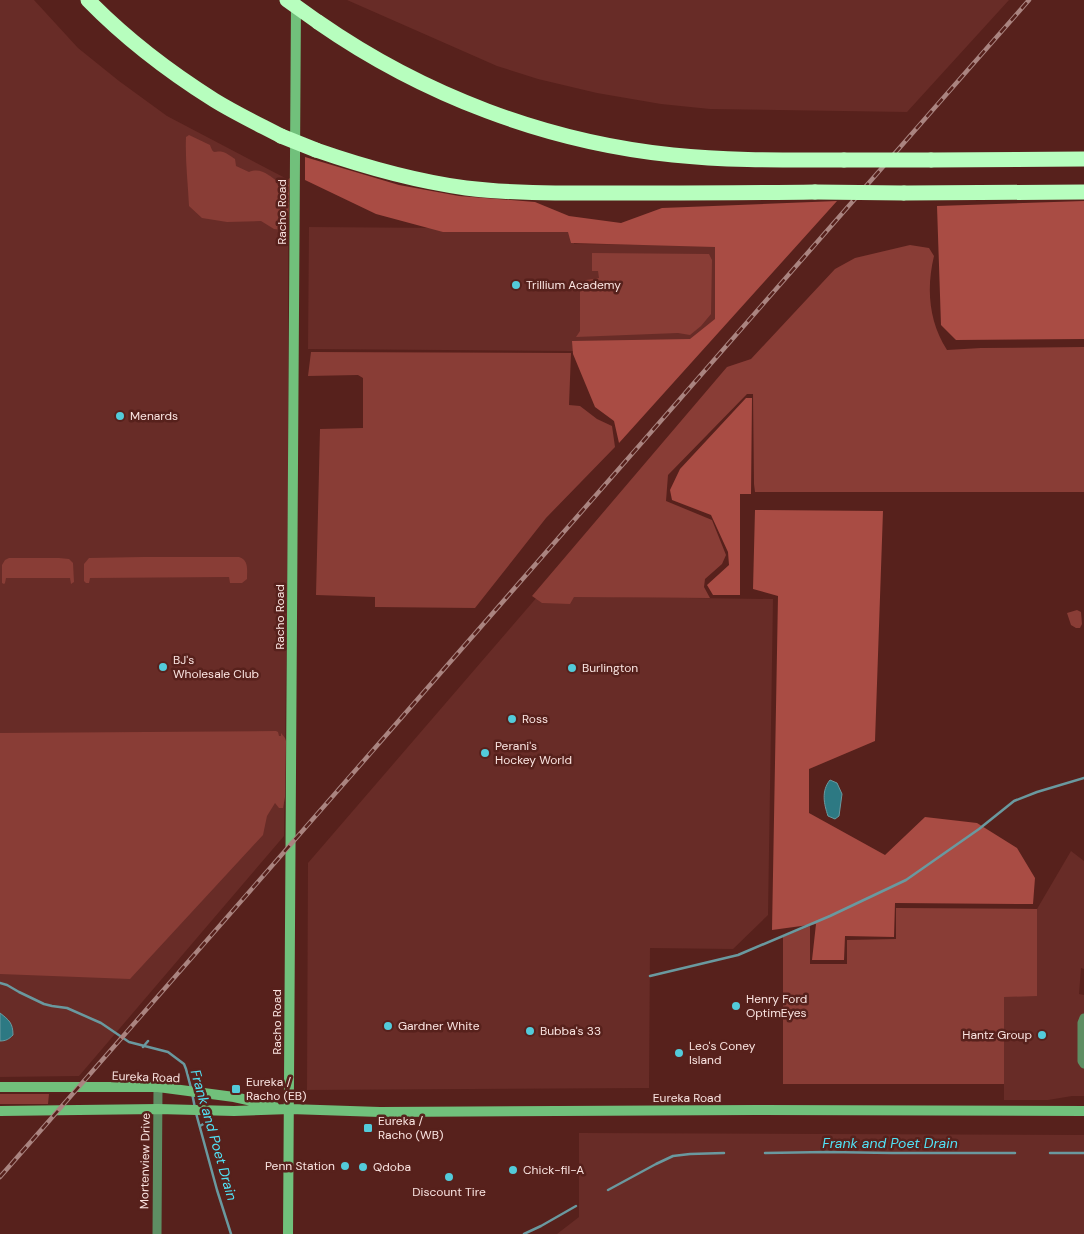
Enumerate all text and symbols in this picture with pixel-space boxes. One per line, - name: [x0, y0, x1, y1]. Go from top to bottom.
- street label: Racho Road: [274, 179, 290, 245]
- place label: Trillium Academy: [526, 277, 621, 293]
- marker: Trillium Academy: [510, 279, 522, 291]
- place label: Menards: [130, 408, 178, 424]
- marker: Menards: [114, 410, 126, 422]
- street label: Racho Road: [272, 584, 288, 650]
- place label: BJ's Wholesale Club: [173, 652, 259, 682]
- place label: Burlington: [582, 660, 638, 676]
- marker: BJ's Wholesale Club: [157, 661, 169, 673]
- marker: Burlington: [566, 662, 578, 674]
- place label: Ross: [522, 711, 548, 727]
- marker: Ross: [506, 713, 518, 725]
- place label: Perani's Hockey World: [495, 738, 572, 768]
- marker: Perani's Hockey World: [479, 747, 491, 759]
- street label: Racho Road: [269, 989, 285, 1055]
- place label: Henry Ford OptimEyes: [746, 991, 807, 1021]
- marker: Henry Ford OptimEyes: [730, 1000, 742, 1012]
- place label: Gardner White: [398, 1018, 480, 1034]
- marker: Gardner White: [382, 1020, 394, 1032]
- place label: Bubba's 33: [540, 1023, 601, 1039]
- marker: Bubba's 33: [524, 1025, 536, 1037]
- place label: Hantz Group: [962, 1027, 1032, 1043]
- marker: Hantz Group: [1036, 1029, 1048, 1041]
- place label: Leo's Coney Island: [689, 1038, 756, 1068]
- marker: Leo's Coney Island: [673, 1047, 685, 1059]
- water label: Frank and Poet Drain: [187, 1067, 241, 1203]
- street label: Eureka Road: [112, 1068, 180, 1086]
- place label: Eureka / Racho (EB): [246, 1074, 307, 1104]
- marker: Eureka / Racho (EB): [230, 1083, 242, 1095]
- street label: Eureka Road: [653, 1090, 721, 1106]
- street label: Mortenview Drive: [136, 1113, 154, 1209]
- place label: Eureka / Racho (WB): [378, 1113, 443, 1143]
- marker: Eureka / Racho (WB): [362, 1122, 374, 1134]
- water label: Frank and Poet Drain: [822, 1134, 958, 1152]
- place label: Penn Station: [265, 1158, 335, 1174]
- place label: Qdoba: [373, 1159, 411, 1175]
- marker: Penn Station: [339, 1160, 351, 1172]
- marker: Qdoba: [357, 1161, 369, 1173]
- place label: Chick-fil-A: [523, 1162, 584, 1178]
- marker: Chick-fil-A: [507, 1164, 519, 1176]
- marker: Discount Tire: [443, 1171, 455, 1183]
- place label: Discount Tire: [412, 1184, 486, 1200]

